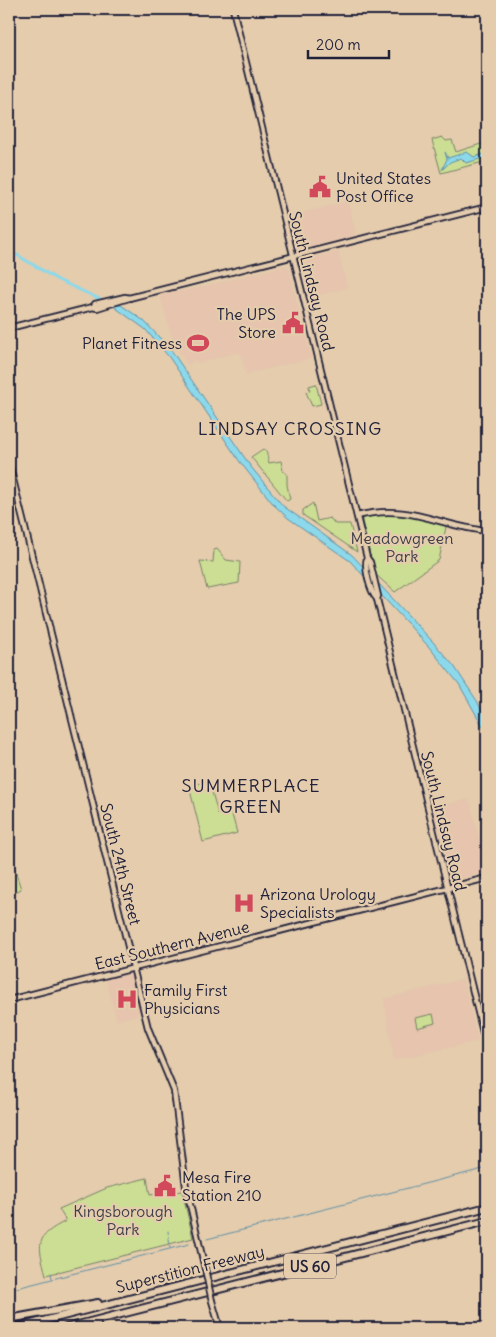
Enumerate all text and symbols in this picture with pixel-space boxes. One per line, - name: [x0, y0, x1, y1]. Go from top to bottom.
- scale bar: [308, 28, 390, 60]
- text: 200 m: [316, 35, 361, 54]
- place label: United States Post Office: [336, 168, 431, 206]
- public building icon: United States Post Office: [307, 174, 333, 200]
- street label: South Lindsay Road: [285, 209, 339, 353]
- place label: The UPS Store: [217, 304, 276, 342]
- public building icon: The UPS Store: [280, 310, 306, 336]
- sports icon: Planet Fitness: [185, 330, 211, 356]
- place label: Planet Fitness: [82, 333, 182, 353]
- district label: LINDSAY CROSSING: [198, 417, 382, 440]
- park label: Meadowgreen Park: [350, 528, 454, 566]
- street label: South Lindsay Road: [417, 749, 471, 893]
- district label: SUMMERPLACE GREEN: [182, 774, 321, 818]
- street label: South 24th Street: [96, 801, 146, 927]
- place label: Arizona Urology Specialists: [260, 884, 376, 922]
- hospital icon: Arizona Urology Specialists: [231, 890, 257, 916]
- street label: East Southern Avenue: [93, 916, 251, 974]
- place label: Family First Physicians: [144, 980, 228, 1018]
- hospital icon: Family First Physicians: [114, 986, 140, 1012]
- place label: Mesa Fire Station 210: [182, 1167, 262, 1205]
- public building icon: Mesa Fire Station 210: [152, 1173, 178, 1199]
- park label: Kingsborough Park: [73, 1201, 173, 1239]
- street label: Superstition Freeway: [114, 1241, 266, 1297]
- road number: US 60: [284, 1254, 336, 1278]

